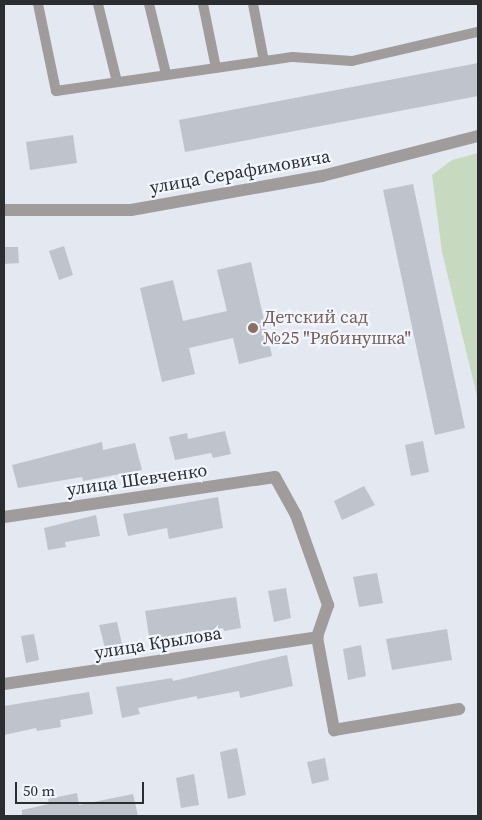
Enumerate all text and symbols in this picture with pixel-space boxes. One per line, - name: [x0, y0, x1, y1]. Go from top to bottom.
- street label: улица Серафимовича: [148, 145, 332, 199]
- place label: Детский сад №25 "Рябинушка": [263, 307, 411, 350]
- marker: Детский сад №25 "Рябинушка": [247, 322, 259, 334]
- street label: улица Шевченко: [65, 459, 209, 501]
- street label: улица Крылова: [93, 622, 223, 664]
- scale bar: [18, 772, 146, 804]
- text: 50 m: [23, 780, 55, 801]

